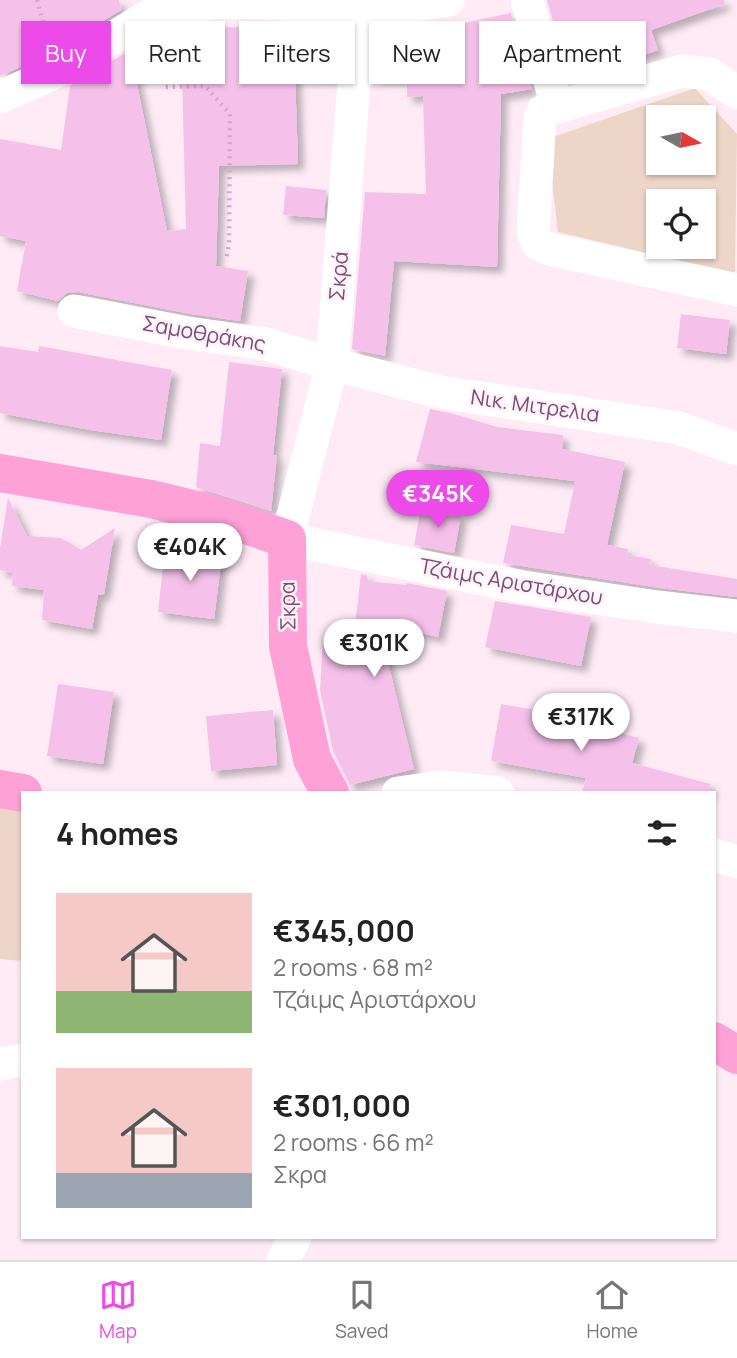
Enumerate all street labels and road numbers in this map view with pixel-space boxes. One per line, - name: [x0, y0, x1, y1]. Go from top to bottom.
- street label: Σκρά: [322, 250, 354, 302]
- street label: Σαμοθράκης: [140, 308, 268, 358]
- street label: Νικ. Μιτρελια: [469, 382, 601, 428]
- street label: Τζάιμς Αριστάρχου: [417, 551, 605, 611]
- street label: Σκρα: [273, 581, 301, 631]

